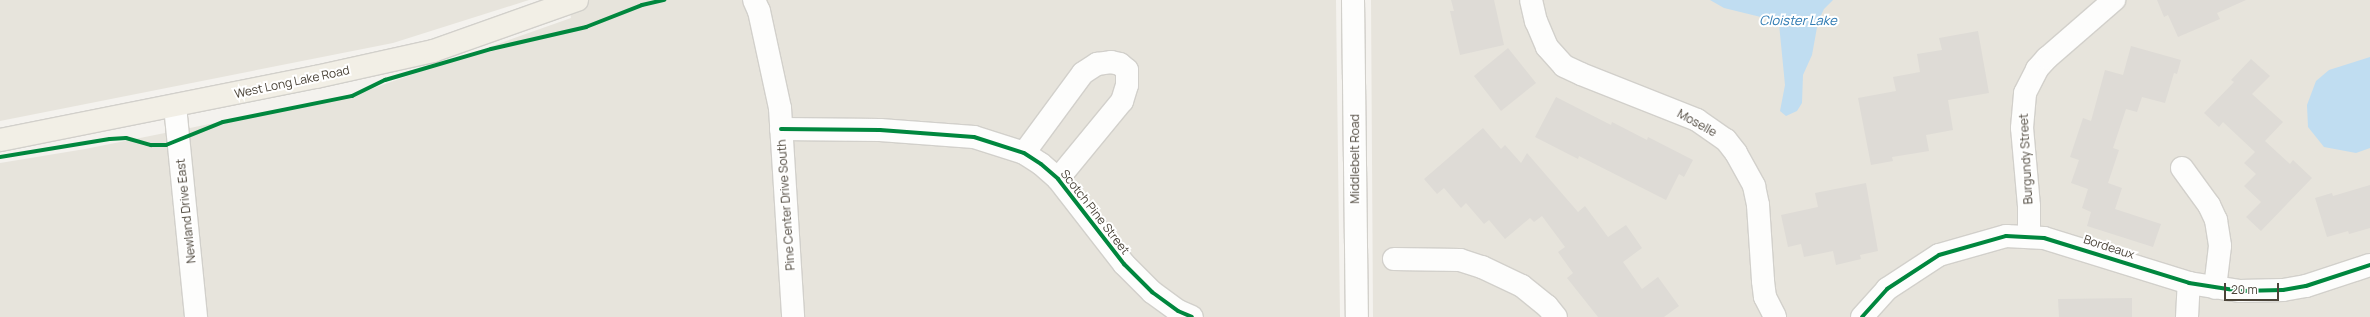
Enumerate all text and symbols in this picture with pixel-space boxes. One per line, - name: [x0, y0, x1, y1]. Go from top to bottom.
- water label: Cloister Lake: [1759, 12, 1837, 28]
- street label: West Long Lake Road: [233, 63, 351, 101]
- street label: Moselle: [1675, 106, 1719, 140]
- street label: Burgundy Street: [2016, 113, 2036, 205]
- street label: Middlebelt Road: [1348, 114, 1362, 204]
- street label: Pine Center Drive South: [774, 139, 798, 271]
- street label: Newland Drive East: [173, 158, 199, 264]
- street label: Scotch Pine Street: [1057, 167, 1133, 257]
- street label: Bordeaux: [2082, 232, 2136, 262]
- scale bar: [2226, 275, 2281, 301]
- text: 20 m: [2231, 281, 2258, 298]

